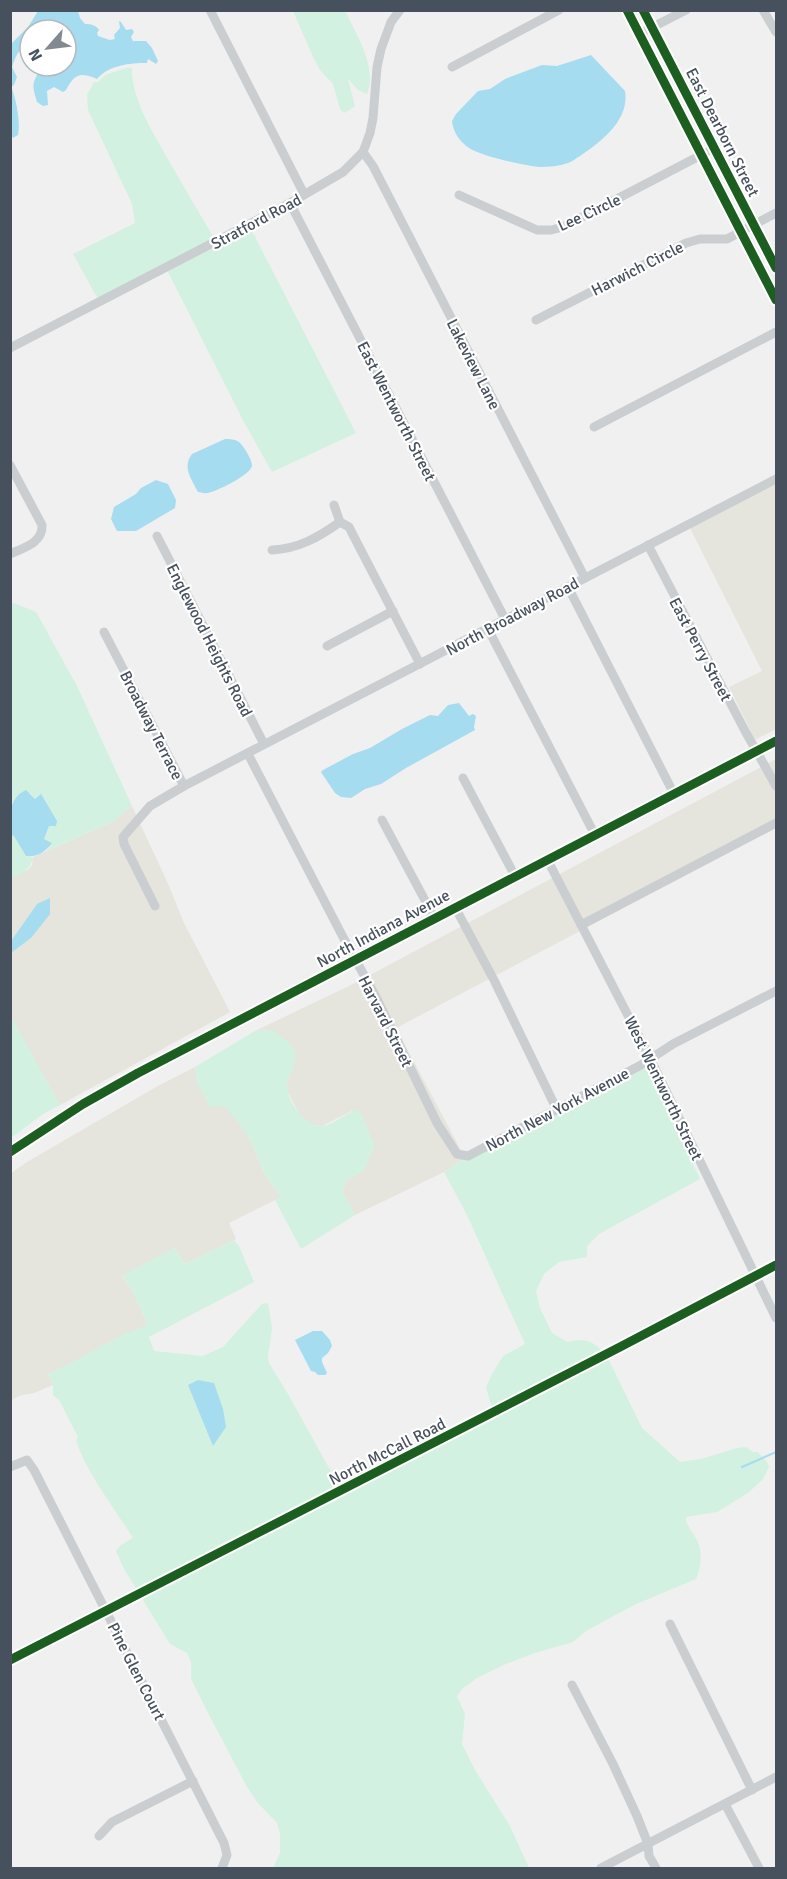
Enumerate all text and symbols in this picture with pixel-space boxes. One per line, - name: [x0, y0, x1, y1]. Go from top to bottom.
- north arrow: [18, 18, 78, 78]
- text: N: [24, 45, 47, 64]
- street label: East Dearborn Street: [681, 65, 763, 201]
- street label: Stratford Road: [208, 190, 305, 254]
- street label: Lee Circle: [555, 190, 624, 236]
- street label: Harwich Circle: [588, 237, 687, 301]
- street label: Lakeview Lane: [442, 316, 505, 413]
- street label: East Wentworth Street: [352, 338, 440, 485]
- street label: Englewood Heights Road: [162, 561, 256, 720]
- street label: North Broadway Road: [443, 573, 582, 660]
- street label: East Perry Street: [664, 594, 736, 705]
- street label: Broadway Terrace: [115, 667, 187, 783]
- street label: North Indiana Avenue: [313, 885, 453, 972]
- street label: Harvard Street: [353, 972, 417, 1071]
- street label: West Wentworth Street: [619, 1013, 707, 1164]
- street label: North New York Avenue: [482, 1064, 633, 1156]
- street label: North McCall Road: [326, 1414, 449, 1490]
- street label: Pine Glen Court: [103, 1619, 170, 1724]

